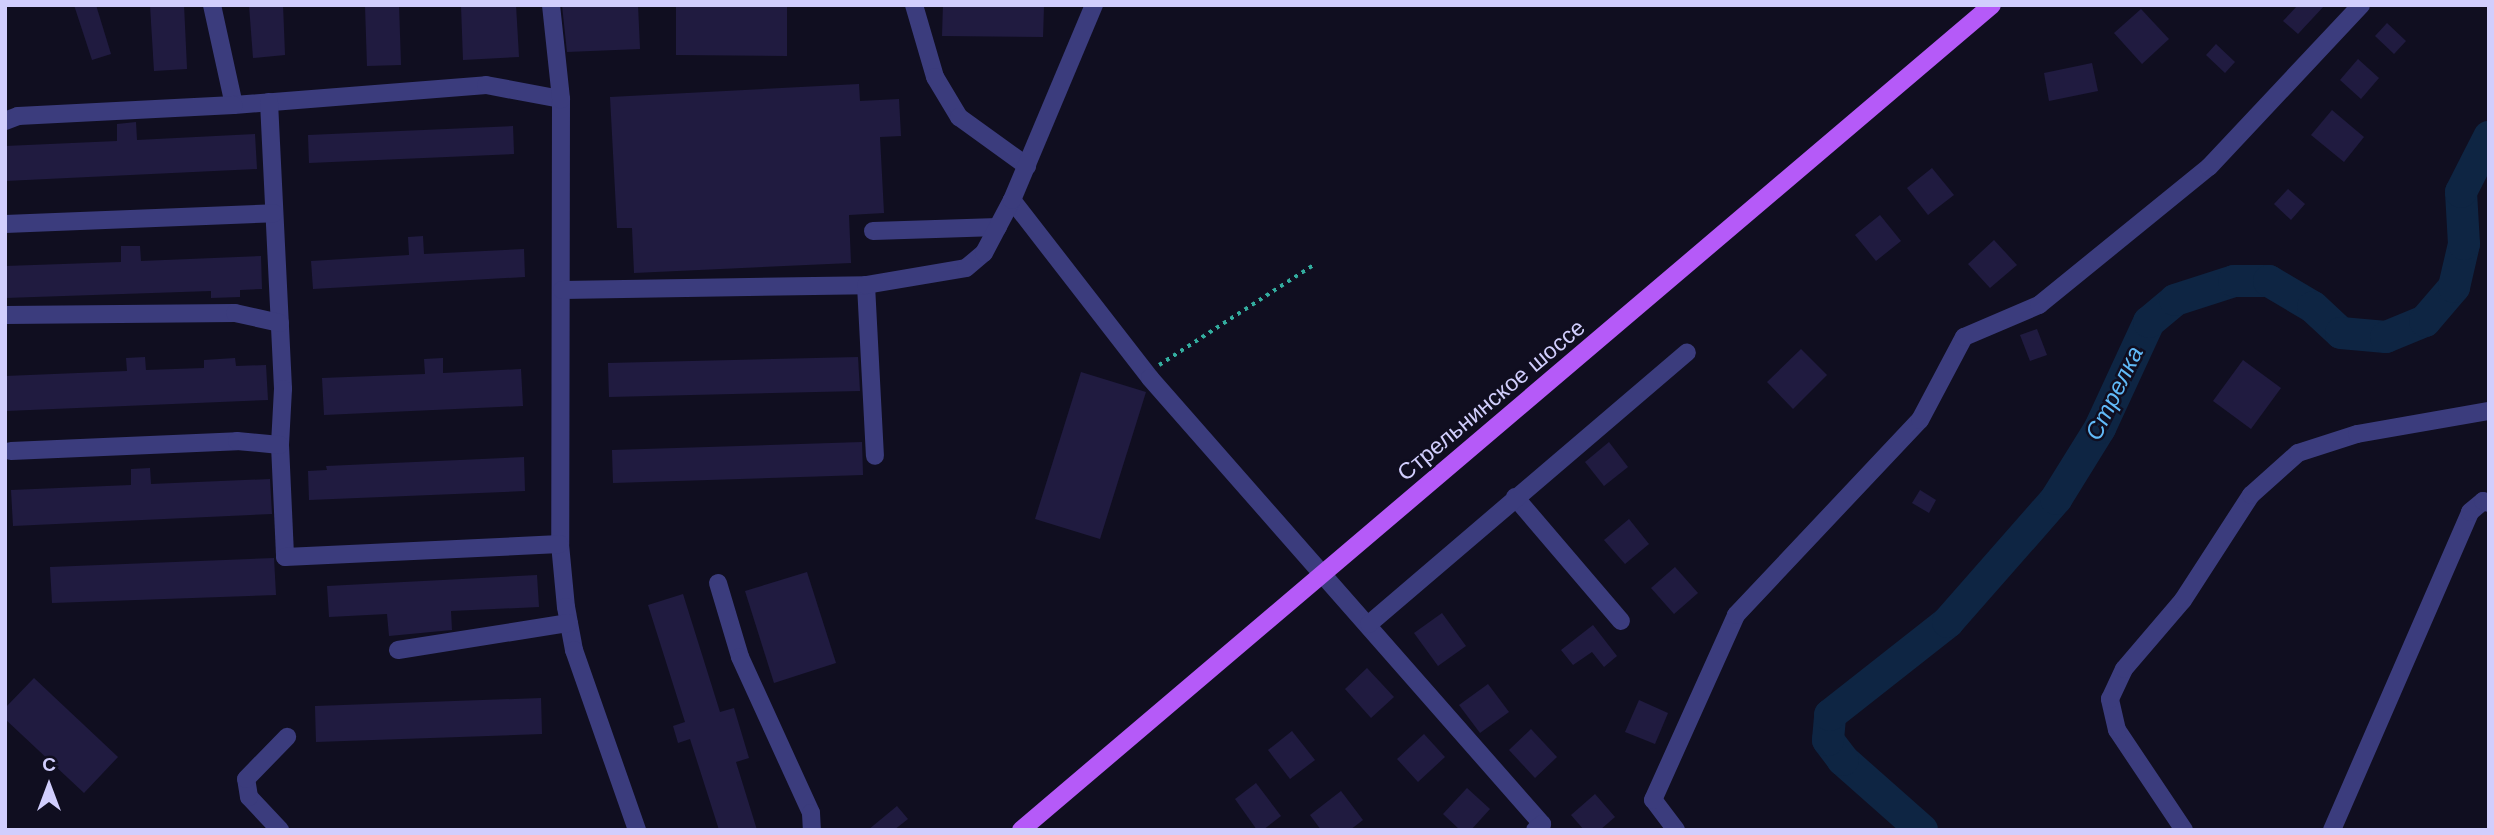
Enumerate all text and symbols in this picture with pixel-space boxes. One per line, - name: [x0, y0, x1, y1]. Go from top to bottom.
- street label: Стрельнинское шоссе: [1392, 313, 1590, 487]
- water label: Стрелка: [2079, 341, 2149, 445]
- north arrow: [14, 751, 84, 821]
- text: С: [42, 754, 56, 775]

